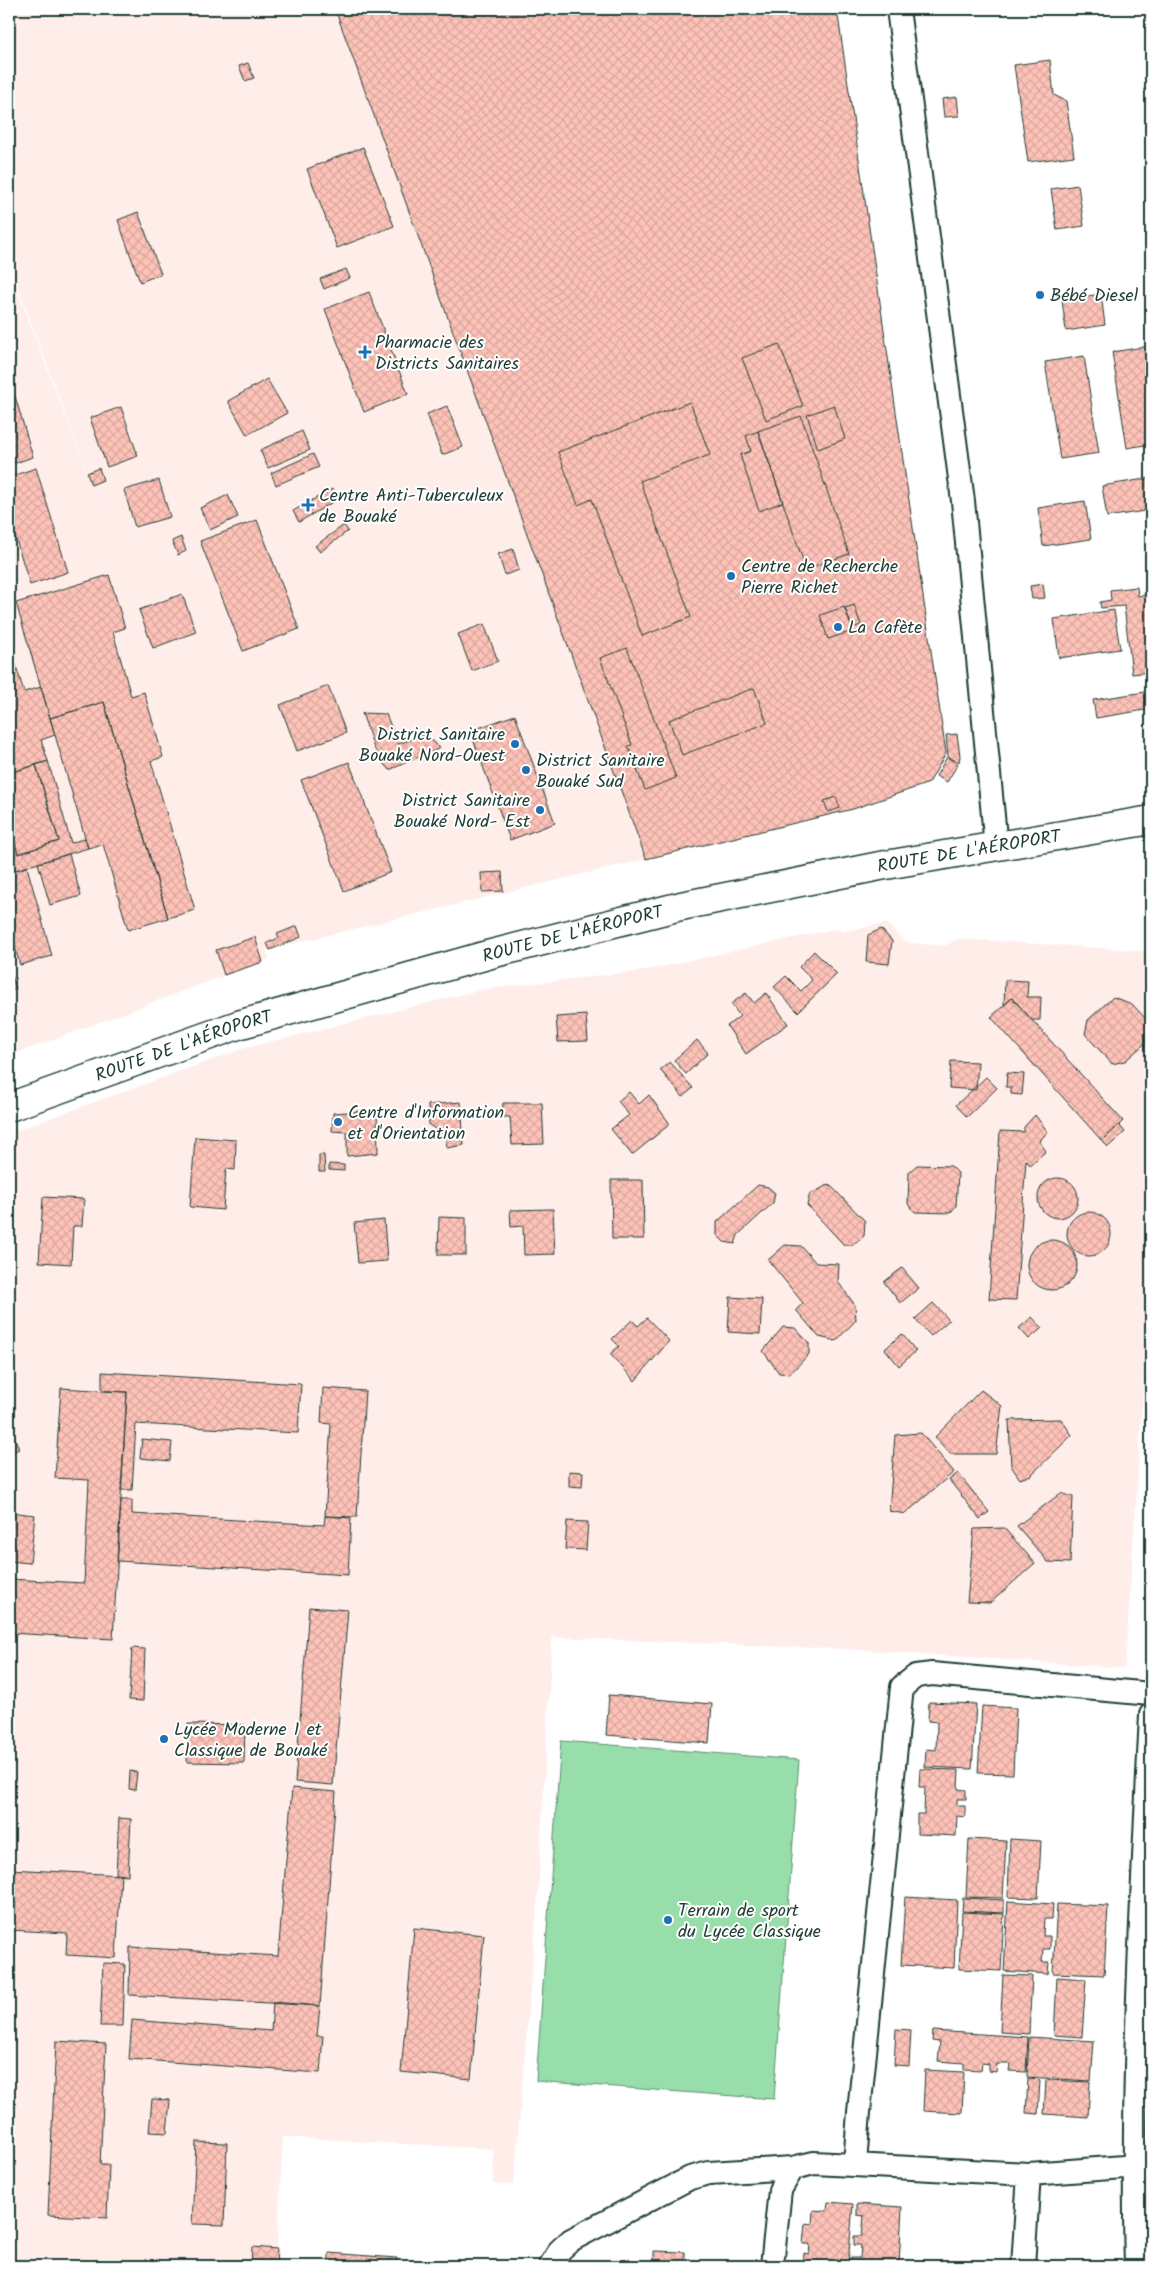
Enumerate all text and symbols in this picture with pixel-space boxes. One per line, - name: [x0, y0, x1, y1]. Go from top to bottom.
- place label: Bébé Diesel: [1050, 282, 1139, 311]
- marker: Bébé Diesel: [1034, 289, 1046, 301]
- place label: Pharmacie des Districts Sanitaires: [375, 329, 519, 379]
- marker: Pharmacie des Districts Sanitaires: [359, 346, 371, 358]
- place label: Centre Anti-Tuberculeux de Bouaké: [319, 482, 503, 532]
- marker: Centre Anti-Tuberculeux de Bouaké: [301, 498, 315, 512]
- place label: Centre de Recherche Pierre Richet: [741, 553, 898, 603]
- marker: Centre de Recherche Pierre Richet: [725, 570, 737, 582]
- place label: La Cafète: [848, 614, 922, 643]
- marker: La Cafète: [832, 621, 844, 633]
- place label: District Sanitaire Bouaké Nord-Ouest: [359, 721, 506, 771]
- marker: District Sanitaire Bouaké Nord-Ouest: [509, 738, 521, 750]
- place label: District Sanitaire Bouaké Sud: [536, 747, 665, 797]
- marker: District Sanitaire Bouaké Sud: [520, 764, 532, 776]
- place label: District Sanitaire Bouaké Nord- Est: [394, 787, 531, 837]
- marker: District Sanitaire Bouaké Nord- Est: [534, 804, 546, 816]
- street label: ROUTE DE L'AÉROPORT: [875, 822, 1064, 882]
- street label: ROUTE DE L'AÉROPORT: [479, 898, 668, 972]
- street label: ROUTE DE L'AÉROPORT: [91, 1003, 277, 1091]
- place label: Centre d'Information et d'Orientation: [348, 1099, 504, 1149]
- marker: Centre d'Information et d'Orientation: [332, 1116, 344, 1128]
- place label: Lycée Moderne 1 et Classique de Bouaké: [174, 1716, 328, 1766]
- marker: Lycée Moderne 1 et Classique de Bouaké: [158, 1733, 170, 1745]
- place label: Terrain de sport du Lycée Classique: [678, 1897, 821, 1947]
- marker: Terrain de sport du Lycée Classique: [662, 1914, 674, 1926]

